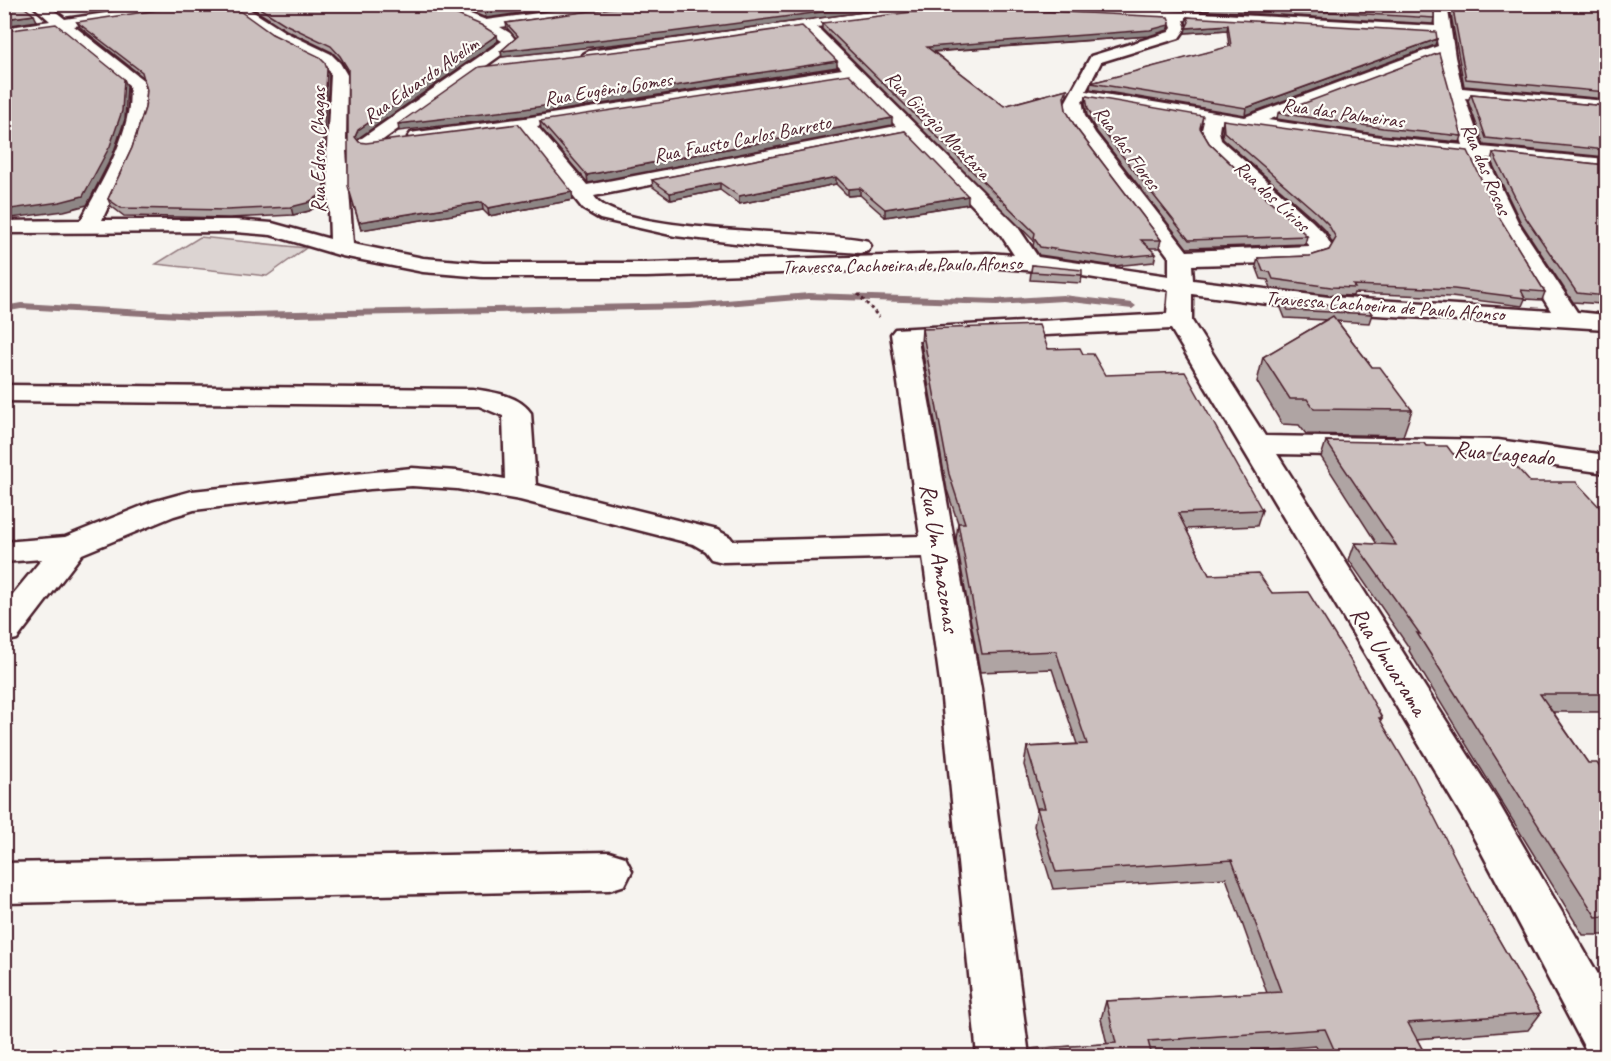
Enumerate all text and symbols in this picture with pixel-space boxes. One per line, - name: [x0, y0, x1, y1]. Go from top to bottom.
- street label: Rua Eduardo Abelim: [358, 30, 484, 129]
- street label: Rua Giorgio Montara: [880, 65, 997, 186]
- street label: Rua Eugênio Gomes: [542, 66, 676, 111]
- street label: Rua Edson Chagas: [306, 85, 331, 213]
- street label: Rua das Palmeiras: [1280, 92, 1408, 134]
- street label: Rua das Flores: [1088, 101, 1167, 197]
- street label: Rua Fausto Carlos Barreto: [651, 109, 834, 168]
- street label: Rua das Rosas: [1455, 119, 1517, 221]
- street label: Rua dos Lírios: [1229, 155, 1317, 239]
- street label: Travessa Cachoeira de Paulo Afonso: [782, 250, 1024, 280]
- street label: Travessa Cachoeira de Paulo Afonso: [1265, 285, 1507, 327]
- street label: Rua Lageado: [1453, 434, 1557, 472]
- street label: Rua Um Amazonas: [913, 482, 967, 636]
- street label: Rua Umuarama: [1344, 601, 1435, 723]

